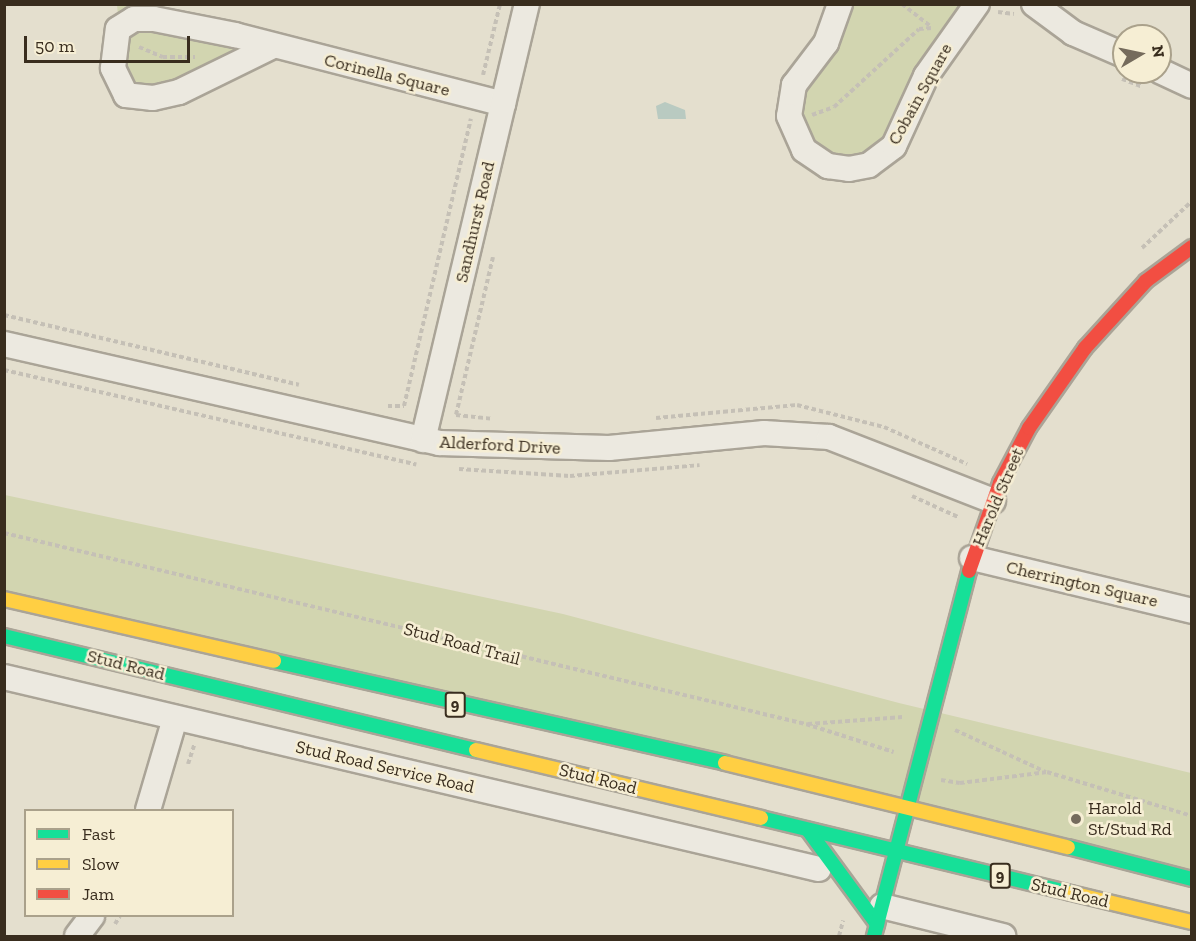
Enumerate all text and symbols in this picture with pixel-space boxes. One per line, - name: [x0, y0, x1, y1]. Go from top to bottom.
- scale bar: [27, 24, 194, 62]
- north arrow: [1112, 24, 1172, 84]
- text: 50 m: [35, 35, 74, 57]
- street label: Cobain Square: [883, 40, 957, 148]
- text: N: [1148, 44, 1169, 59]
- street label: Corinella Square: [322, 49, 452, 101]
- street label: Sandhurst Road: [451, 159, 499, 285]
- street label: Alderford Drive: [439, 431, 561, 459]
- street label: Harold Street: [968, 444, 1028, 550]
- street label: Cherrington Square: [1004, 556, 1160, 612]
- street label: Stud Road Trail: [401, 618, 523, 670]
- street label: Stud Road: [85, 645, 167, 685]
- road number: 9: [444, 692, 466, 718]
- street label: Stud Road Service Road: [294, 736, 476, 798]
- street label: Stud Road: [557, 759, 639, 799]
- place label: Harold St/Stud Rd: [1088, 798, 1172, 840]
- legend: [24, 809, 234, 917]
- marker: Harold St/Stud Rd: [1069, 812, 1083, 826]
- text: Fast: [82, 823, 115, 845]
- text: Slow: [82, 853, 119, 875]
- road number: 9: [990, 863, 1010, 889]
- street label: Stud Road: [1029, 874, 1111, 912]
- text: Jam: [82, 883, 114, 905]

